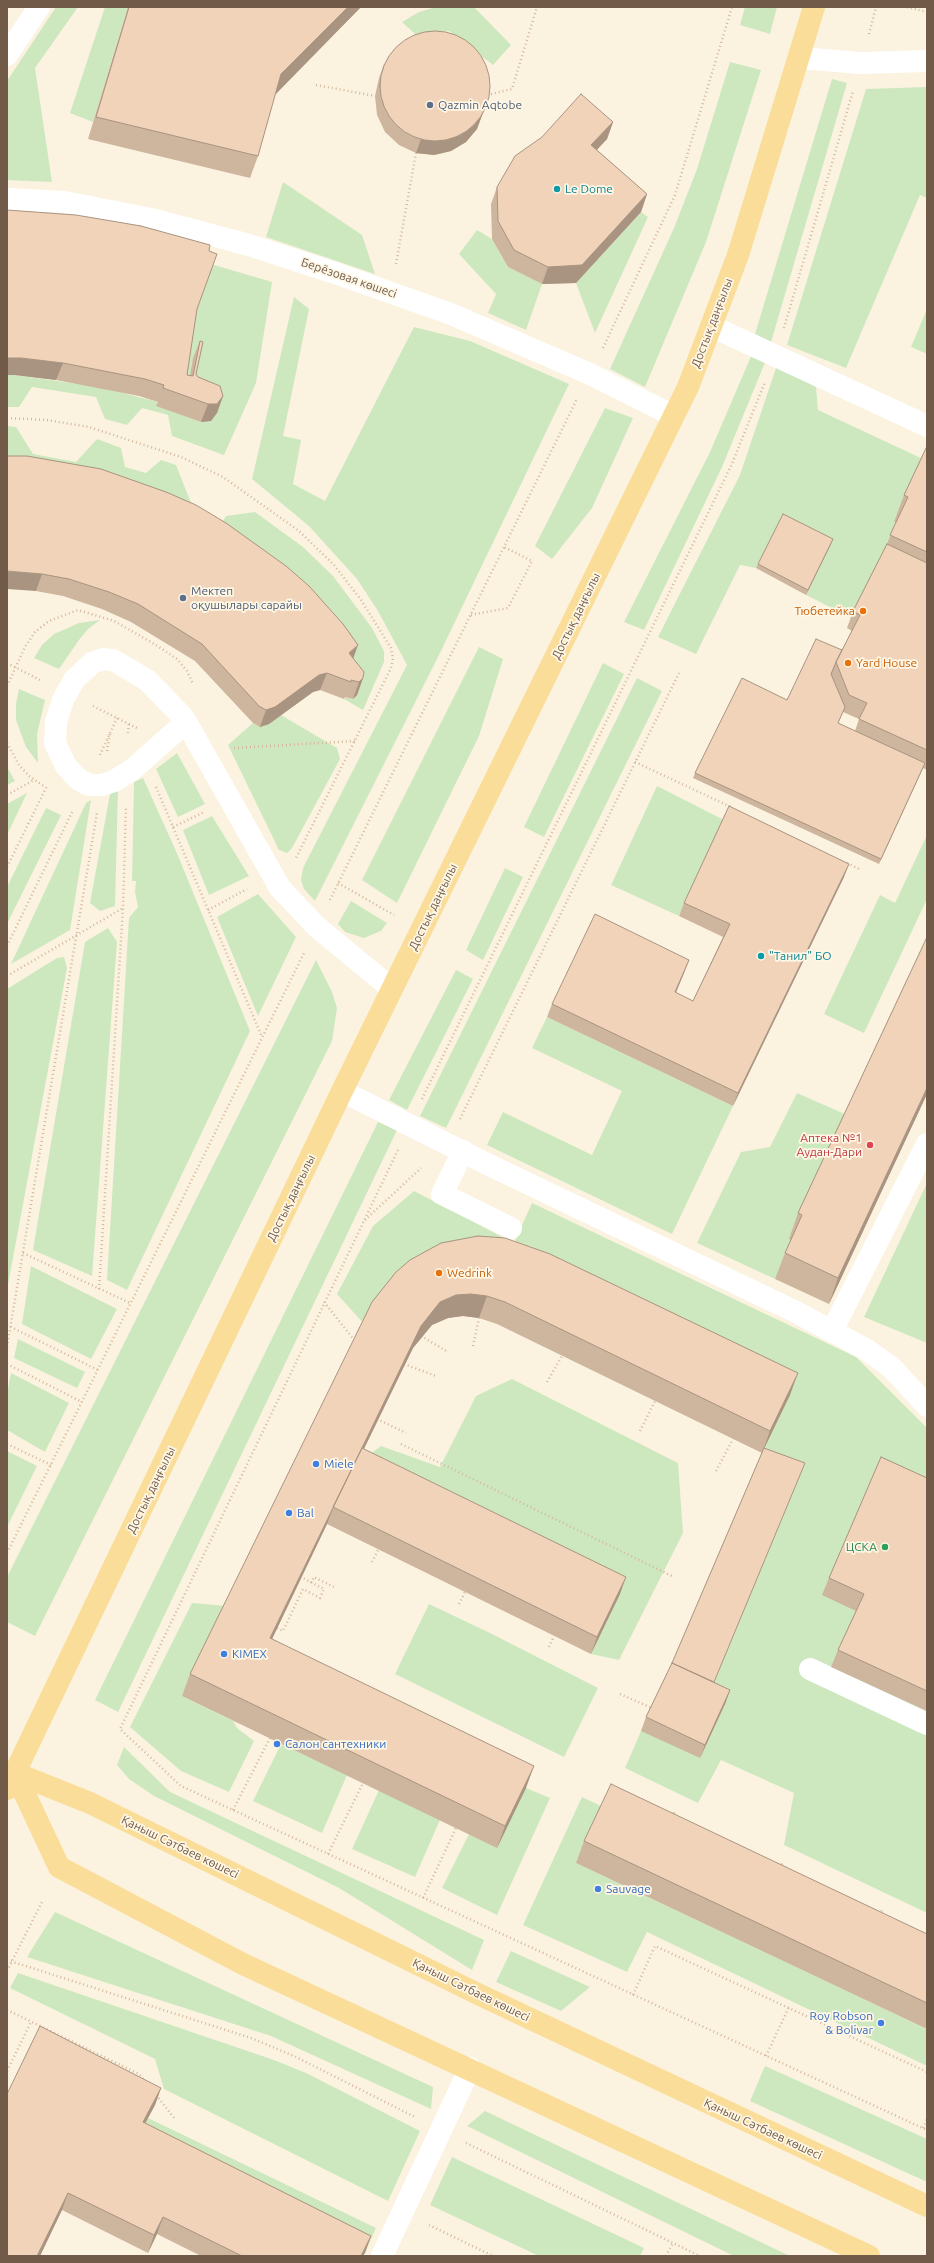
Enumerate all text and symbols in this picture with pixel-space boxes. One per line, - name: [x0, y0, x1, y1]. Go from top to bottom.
- place label: Qazmin Aqtobe: [438, 98, 522, 112]
- marker: Qazmin Aqtobe: [425, 100, 435, 110]
- place label: Le Dome: [565, 182, 613, 196]
- marker: Le Dome: [552, 184, 562, 194]
- street label: Берёзовая көшесі: [299, 255, 399, 301]
- street label: Достық даңғылы: [688, 276, 736, 370]
- street label: Достық даңғылы: [549, 570, 603, 662]
- place label: Мектеп оқушылары сарайы: [191, 584, 302, 612]
- marker: Мектеп оқушылары сарайы: [178, 593, 188, 603]
- place label: Тюбетейка: [794, 604, 855, 618]
- marker: Тюбетейка: [858, 606, 868, 616]
- place label: Yard House: [856, 656, 917, 670]
- marker: Yard House: [843, 658, 853, 668]
- street label: Достық даңғылы: [406, 861, 460, 953]
- place label: "Танил" БО: [769, 949, 832, 963]
- marker: "Танил" БО: [756, 951, 766, 961]
- place label: Аптека №1 Аудан-Дари: [796, 1131, 862, 1159]
- marker: Аптека №1 Аудан-Дари: [865, 1140, 875, 1150]
- street label: Достық даңғылы: [264, 1152, 318, 1244]
- place label: Wedrink: [447, 1266, 492, 1280]
- marker: Wedrink: [434, 1268, 444, 1278]
- street label: Достық даңғылы: [124, 1444, 178, 1536]
- place label: Miele: [324, 1457, 354, 1471]
- marker: Miele: [311, 1459, 321, 1469]
- place label: Bal: [297, 1506, 314, 1520]
- marker: Bal: [284, 1508, 294, 1518]
- place label: ЦСКА: [846, 1540, 877, 1554]
- marker: ЦСКА: [880, 1542, 890, 1552]
- place label: KIMEX: [232, 1647, 267, 1661]
- marker: KIMEX: [219, 1649, 229, 1659]
- place label: Салон сантехники: [285, 1737, 386, 1751]
- marker: Салон сантехники: [272, 1739, 282, 1749]
- street label: Қаныш Сәтбаев көшесі: [119, 1812, 241, 1882]
- place label: Sauvage: [606, 1882, 651, 1896]
- marker: Sauvage: [593, 1884, 603, 1894]
- street label: Қаныш Сәтбаев көшесі: [410, 1955, 532, 2025]
- place label: Roy Robson & Bolivar: [809, 2009, 873, 2037]
- marker: Roy Robson & Bolivar: [876, 2018, 886, 2028]
- street label: Қаныш Сәтбаев көшесі: [702, 2095, 824, 2163]

